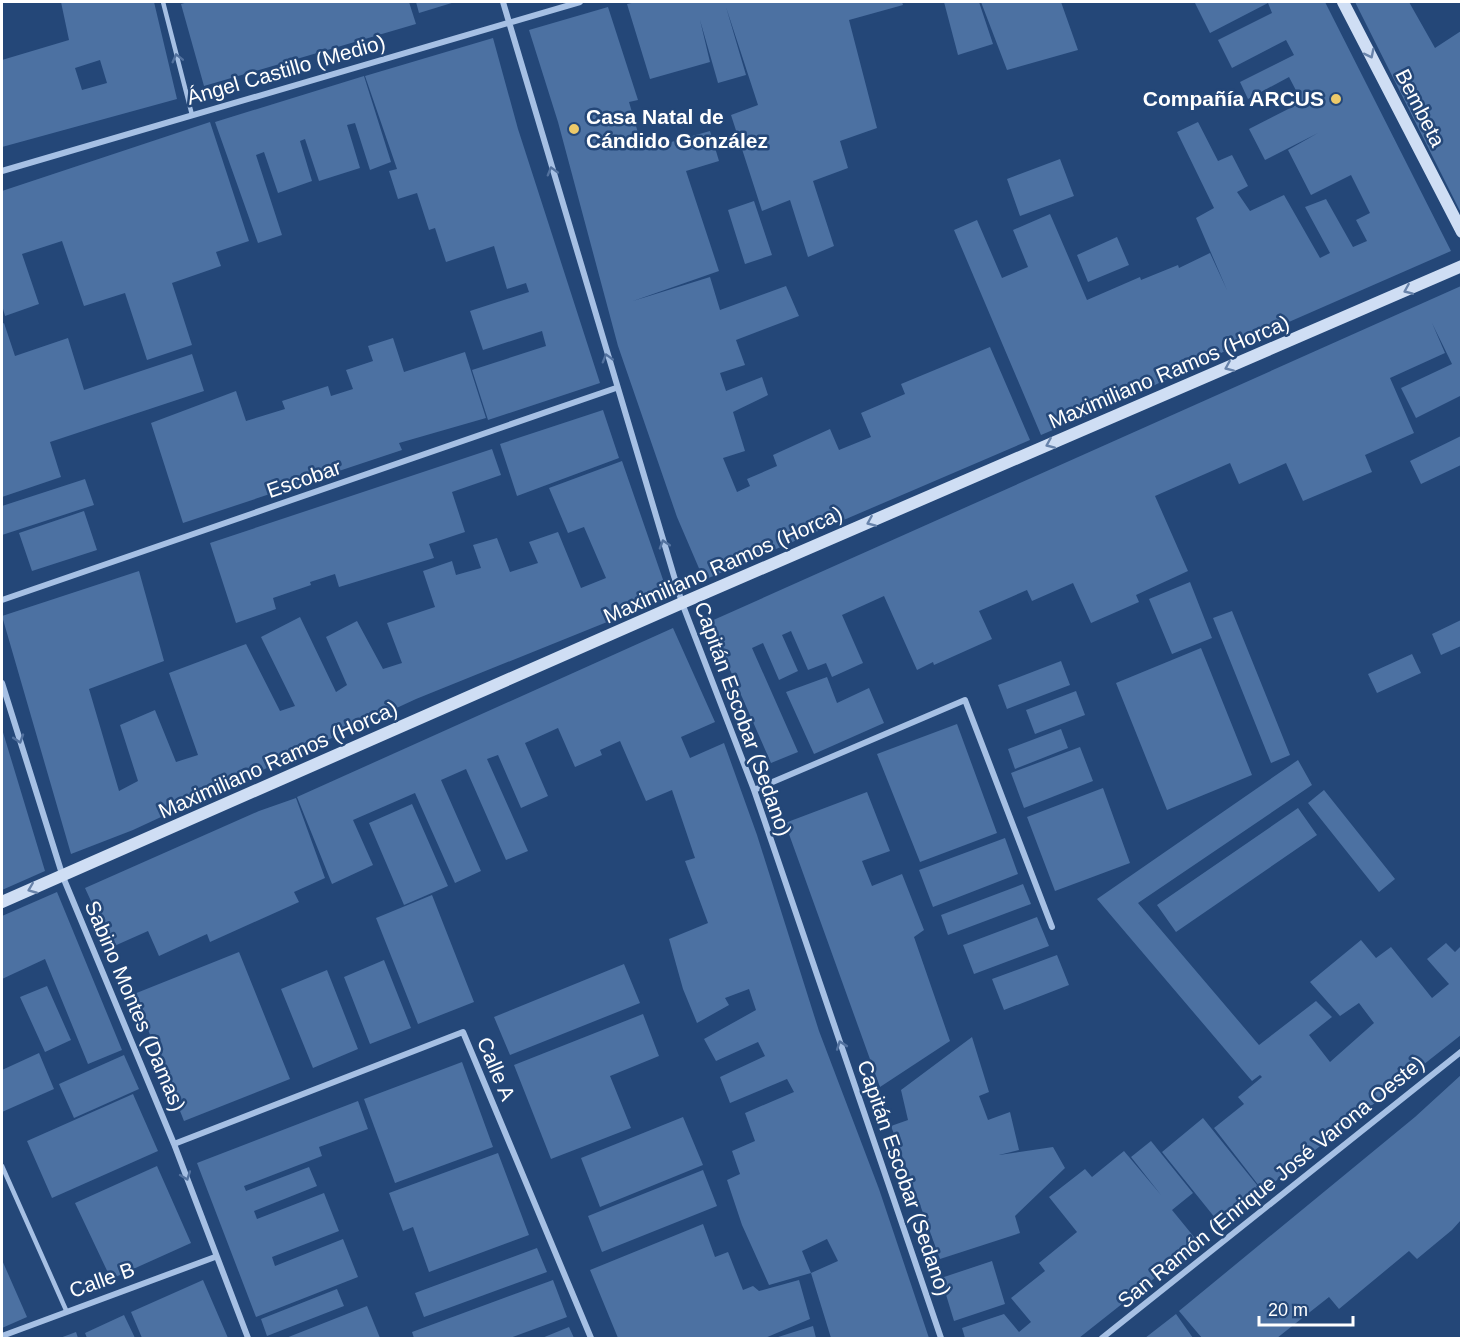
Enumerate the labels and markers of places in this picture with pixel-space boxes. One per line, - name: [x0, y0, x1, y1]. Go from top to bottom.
- place label: Compañía ARCUS: [1143, 87, 1324, 110]
- marker: Compañía ARCUS: [1329, 92, 1343, 106]
- place label: Casa Natal de Cándido González: [586, 105, 768, 152]
- marker: Casa Natal de Cándido González: [567, 122, 581, 136]

